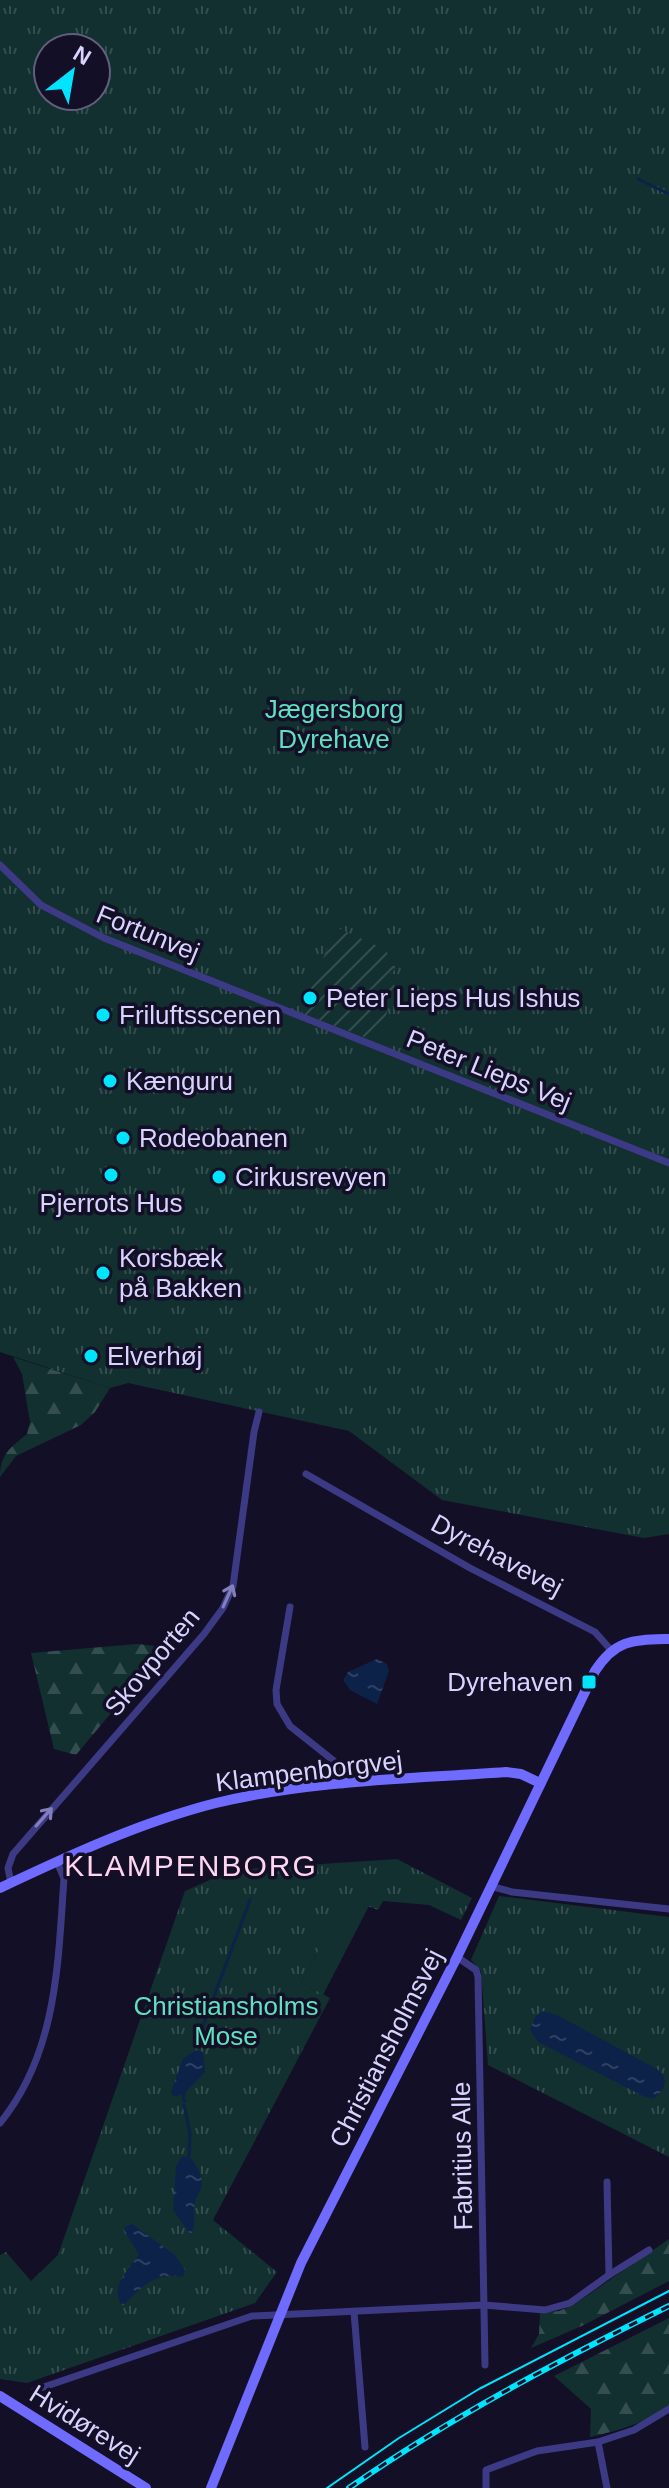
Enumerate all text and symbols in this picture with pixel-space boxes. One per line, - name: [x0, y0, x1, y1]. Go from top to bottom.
- north arrow: [32, 32, 112, 112]
- text: N: [69, 40, 95, 70]
- park label: Jægersborg Dyrehave: [265, 694, 403, 754]
- street label: Fortunvej: [92, 899, 204, 967]
- place label: Peter Lieps Hus Ishus: [326, 983, 580, 1013]
- marker: Peter Lieps Hus Ishus: [301, 989, 319, 1007]
- place label: Friluftsscenen: [119, 1000, 281, 1030]
- marker: Friluftsscenen: [94, 1006, 112, 1024]
- street label: Peter Lieps Vej: [402, 1023, 576, 1117]
- place label: Kænguru: [126, 1066, 233, 1096]
- marker: Kænguru: [101, 1072, 119, 1090]
- place label: Rodeobanen: [139, 1123, 288, 1153]
- marker: Rodeobanen: [114, 1129, 132, 1147]
- place label: Cirkusrevyen: [235, 1162, 387, 1192]
- marker: Pjerrots Hus: [102, 1166, 120, 1184]
- marker: Cirkusrevyen: [210, 1168, 228, 1186]
- place label: Pjerrots Hus: [39, 1188, 183, 1218]
- place label: Korsbæk på Bakken: [119, 1243, 242, 1303]
- marker: Korsbæk på Bakken: [94, 1264, 112, 1282]
- place label: Elverhøj: [107, 1341, 202, 1371]
- marker: Elverhøj: [82, 1347, 100, 1365]
- street label: Dyrehavevej: [426, 1508, 568, 1602]
- one-way arrow: [221, 1584, 236, 1609]
- street label: Skovporten: [98, 1602, 206, 1722]
- place label: Dyrehaven: [447, 1667, 573, 1697]
- marker: Dyrehaven: [580, 1673, 598, 1691]
- street label: Klampenborgvej: [214, 1745, 404, 1797]
- one-way arrow: [35, 1808, 53, 1828]
- district label: KLAMPENBORG: [64, 1849, 318, 1882]
- street label: Christiansholmsvej: [323, 1944, 449, 2152]
- park label: Christiansholms Mose: [134, 1991, 318, 2051]
- street label: Fabritius Alle: [446, 2081, 478, 2231]
- street label: Hvidørevej: [24, 2378, 146, 2470]

